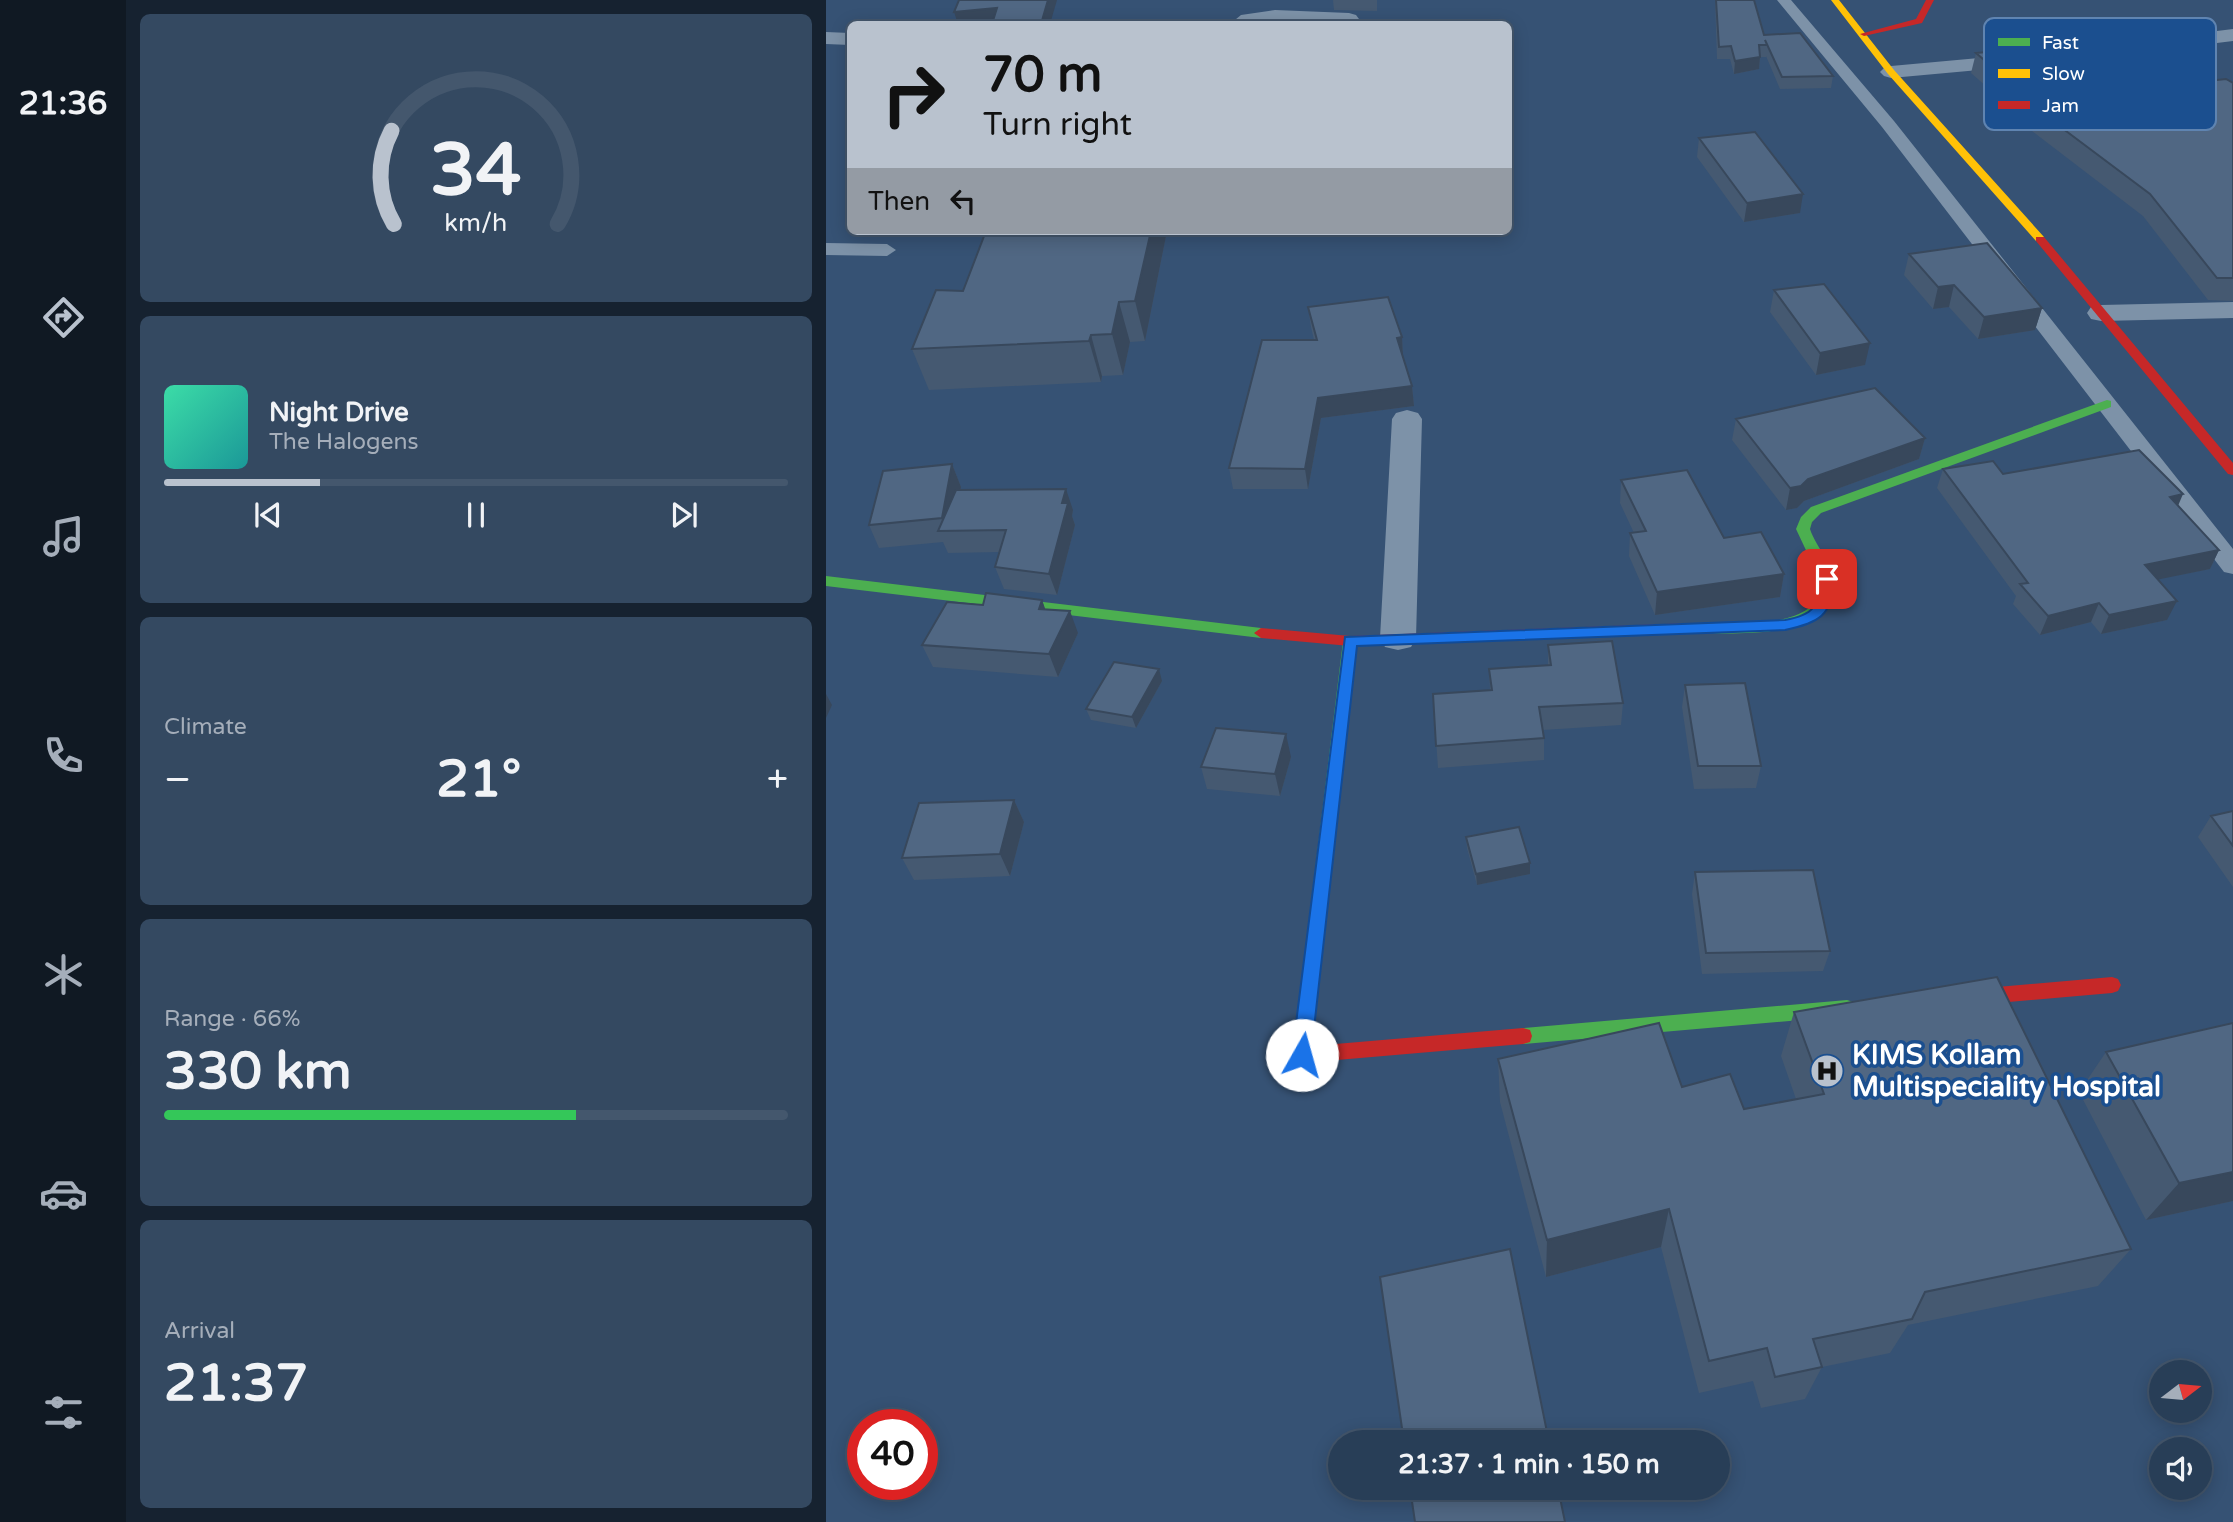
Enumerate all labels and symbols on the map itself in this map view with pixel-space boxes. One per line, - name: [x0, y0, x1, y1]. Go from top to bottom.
- legend: [1984, 18, 2216, 130]
- text: Fast: [2042, 32, 2079, 54]
- text: Slow: [2042, 63, 2085, 85]
- text: Jam: [2042, 95, 2079, 117]
- pin: [1797, 549, 1857, 609]
- position arrow: [1265, 1018, 1339, 1092]
- place label: KIMS Kollam Multispeciality Hospital: [1852, 1038, 2161, 1104]
- hospital icon: KIMS Kollam Multispeciality Hospital: [1808, 1052, 1846, 1090]
- north arrow: [2149, 1360, 2212, 1423]
- speed limit sign: 40: [847, 1409, 938, 1500]

